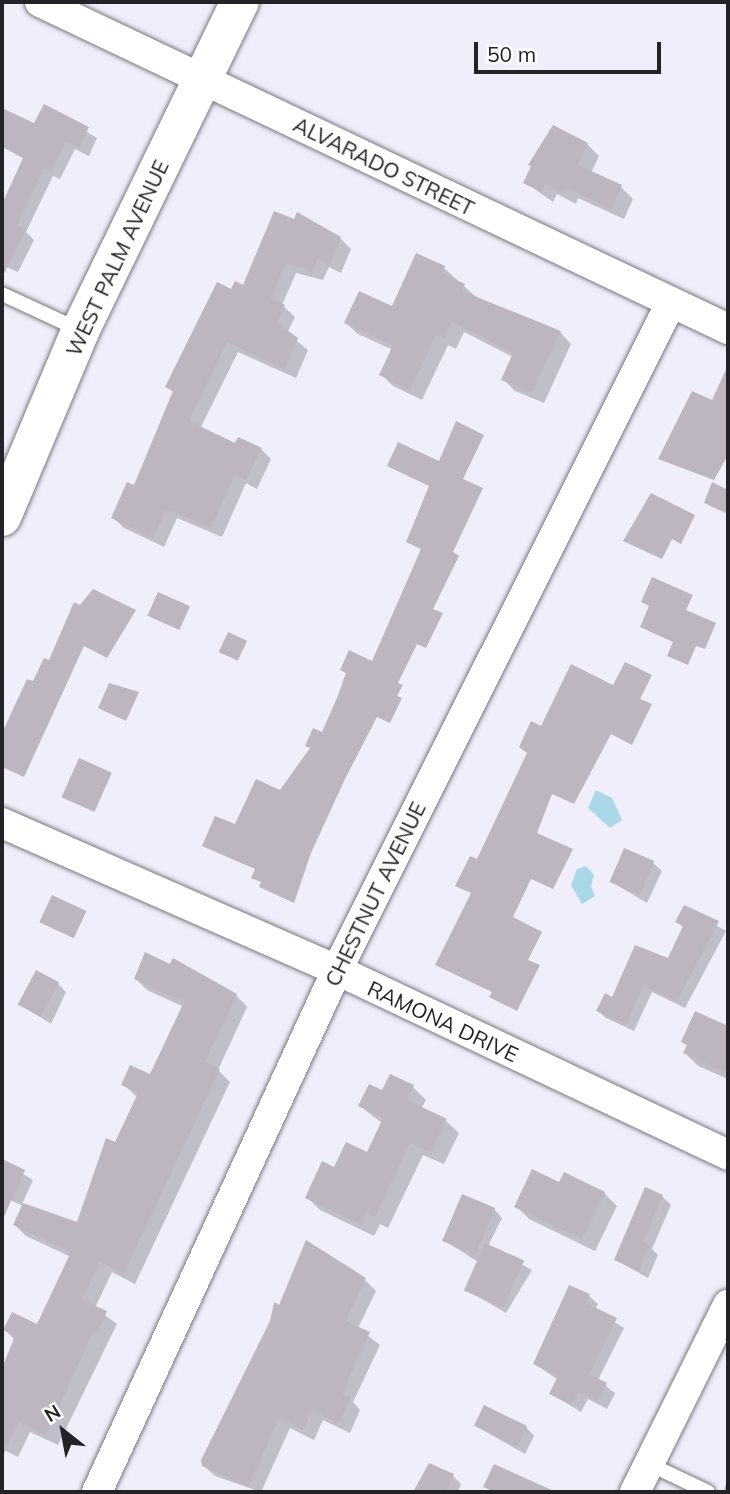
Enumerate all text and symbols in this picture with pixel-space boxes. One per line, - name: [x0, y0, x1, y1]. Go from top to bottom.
- scale bar: [478, 28, 665, 72]
- text: 50 m: [487, 41, 536, 67]
- street label: ALVARADO STREET: [289, 111, 479, 221]
- street label: WEST PALM AVENUE: [60, 156, 174, 360]
- street label: CHESTNUT AVENUE: [319, 798, 431, 990]
- street label: RAMONA DRIVE: [364, 975, 522, 1067]
- north arrow: [28, 1396, 98, 1466]
- text: N: [40, 1399, 65, 1427]

